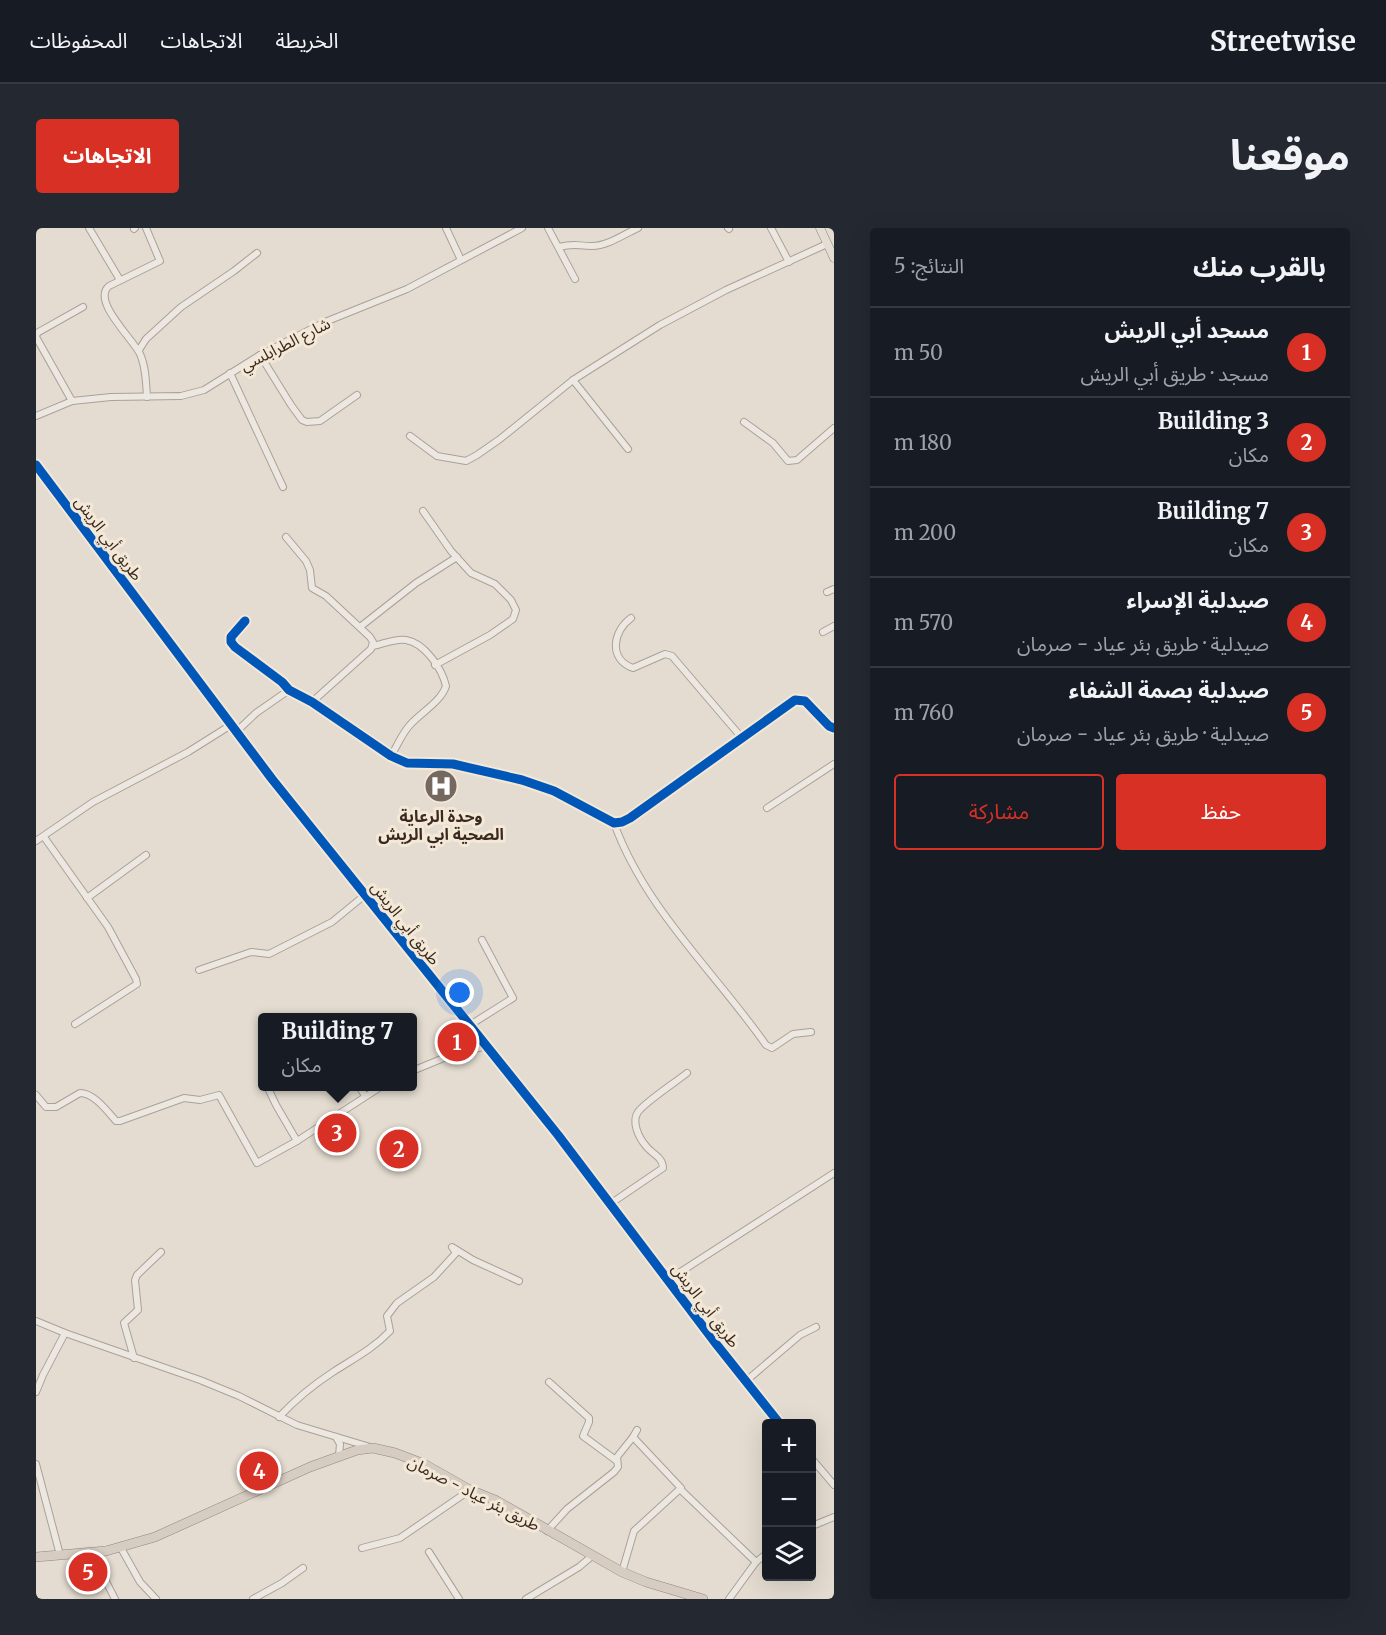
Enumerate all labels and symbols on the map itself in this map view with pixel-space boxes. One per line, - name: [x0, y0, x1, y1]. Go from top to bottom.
- street label: شارع الطرابلسي: [237, 313, 335, 378]
- street label: طريق أبي الريش: [69, 492, 147, 586]
- hospital icon: وحدة الرعاية الصحية ابي الريش: [423, 768, 459, 804]
- place label: وحدة الرعاية الصحية ابي الريش: [378, 806, 504, 848]
- street label: طريق أبي الريش: [365, 877, 445, 971]
- your location: [445, 978, 474, 1007]
- pin: 1: [438, 1020, 476, 1064]
- pin: 3: [318, 1110, 356, 1156]
- pin: 2: [380, 1126, 418, 1172]
- street label: طريق أبي الريش: [666, 1259, 744, 1353]
- pin: 4: [240, 1448, 278, 1494]
- street label: طريق بئر عياد - صرمان: [404, 1451, 543, 1536]
- pin: 5: [68, 1550, 108, 1594]

